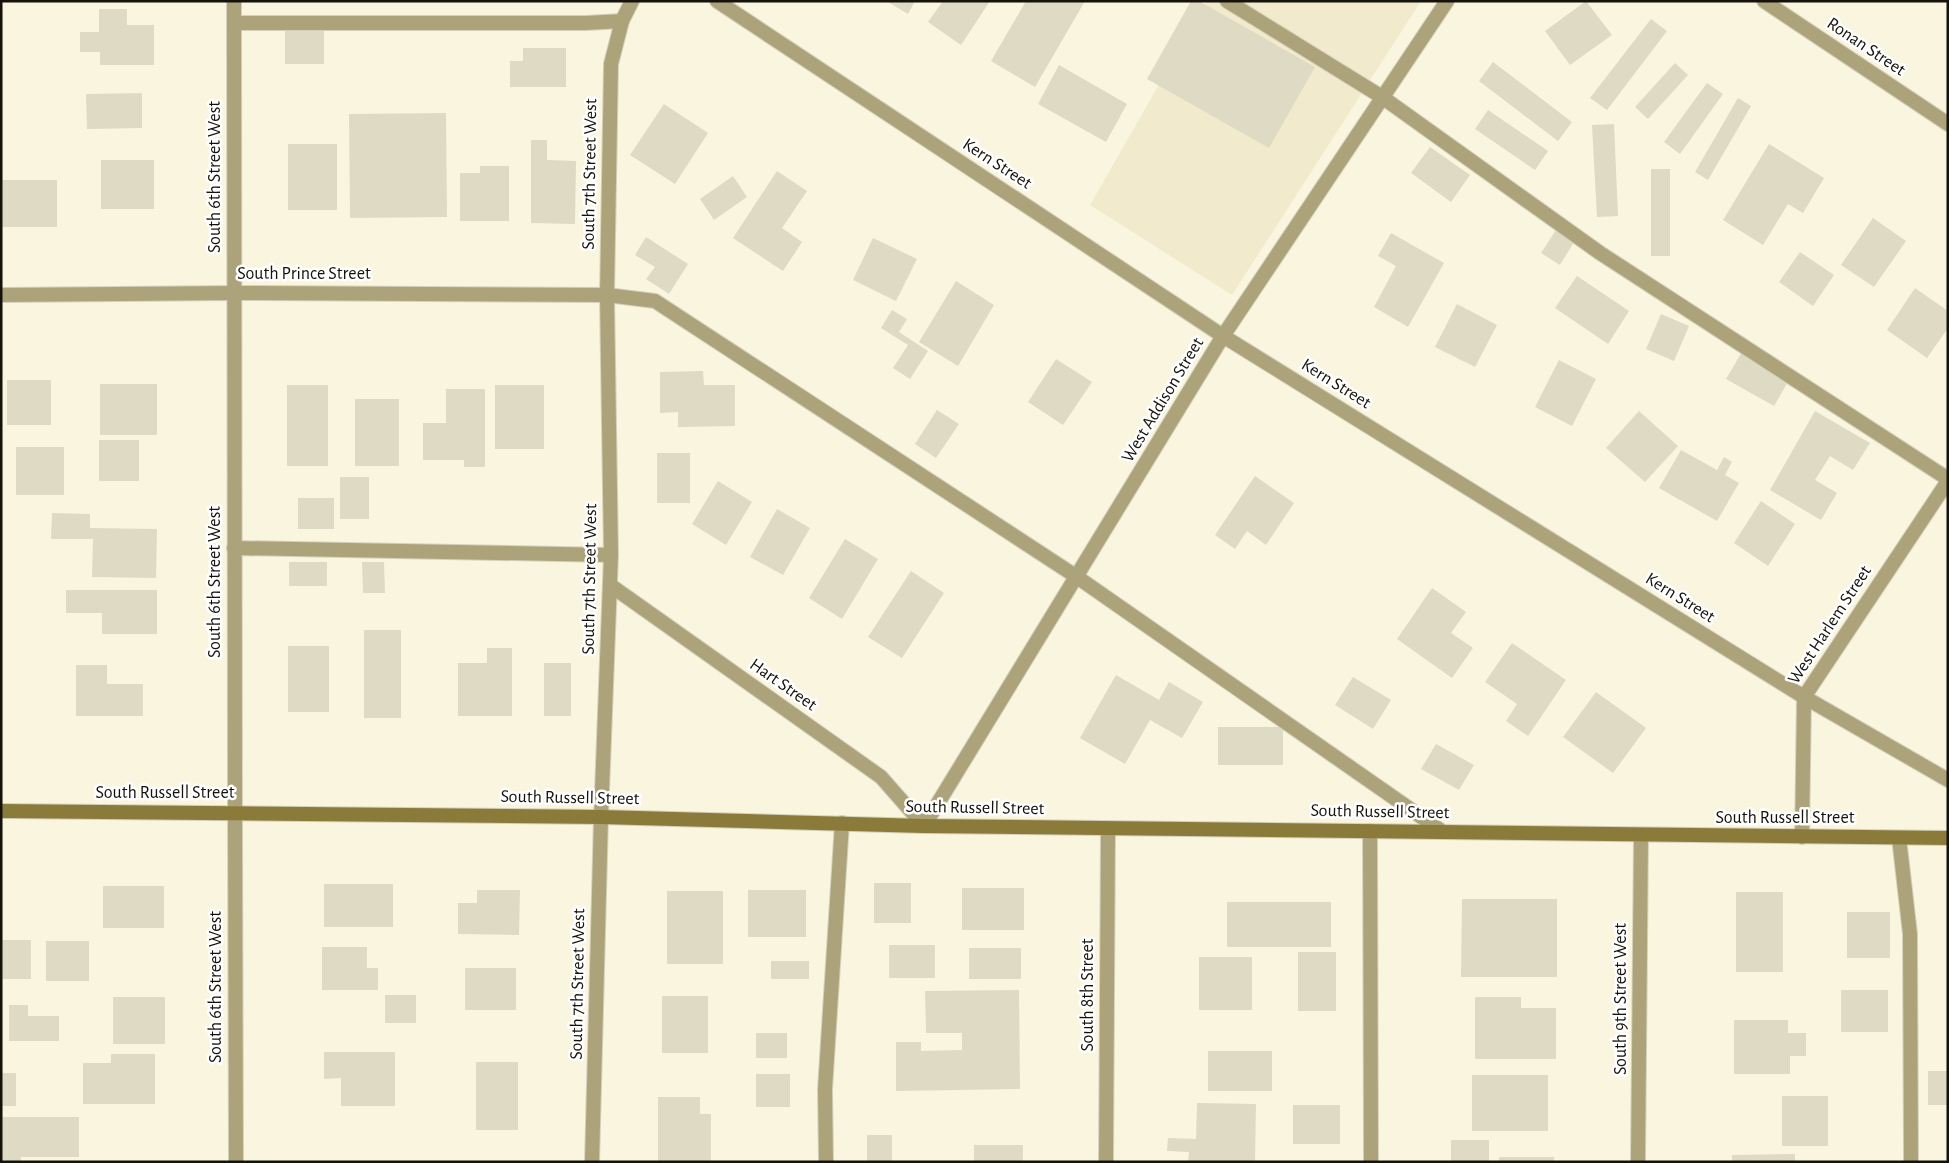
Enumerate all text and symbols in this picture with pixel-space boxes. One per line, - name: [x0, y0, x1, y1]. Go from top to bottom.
- street label: Ronan Street: [1824, 14, 1909, 80]
- street label: South 7th Street West: [580, 98, 600, 250]
- street label: South 6th Street West: [206, 101, 224, 253]
- street label: Kern Street: [959, 135, 1035, 193]
- street label: South Prince Street: [237, 265, 371, 283]
- street label: West Addison Street: [1119, 334, 1207, 465]
- street label: Kern Street: [1298, 356, 1374, 412]
- street label: South 7th Street West: [580, 503, 600, 655]
- street label: South 6th Street West: [206, 506, 224, 658]
- street label: West Harlem Street: [1785, 562, 1875, 688]
- street label: Kern Street: [1642, 570, 1718, 626]
- street label: Hart Street: [746, 656, 820, 715]
- street label: South Russell Street: [96, 784, 235, 802]
- street label: South Russell Street: [500, 788, 640, 808]
- street label: South Russell Street: [905, 798, 1045, 818]
- street label: South Russell Street: [1310, 802, 1450, 822]
- street label: South Russell Street: [1716, 809, 1855, 827]
- street label: South 7th Street West: [568, 908, 588, 1060]
- street label: South 6th Street West: [207, 911, 225, 1063]
- street label: South 9th Street West: [1612, 923, 1630, 1075]
- street label: South 8th Street: [1079, 938, 1097, 1052]

